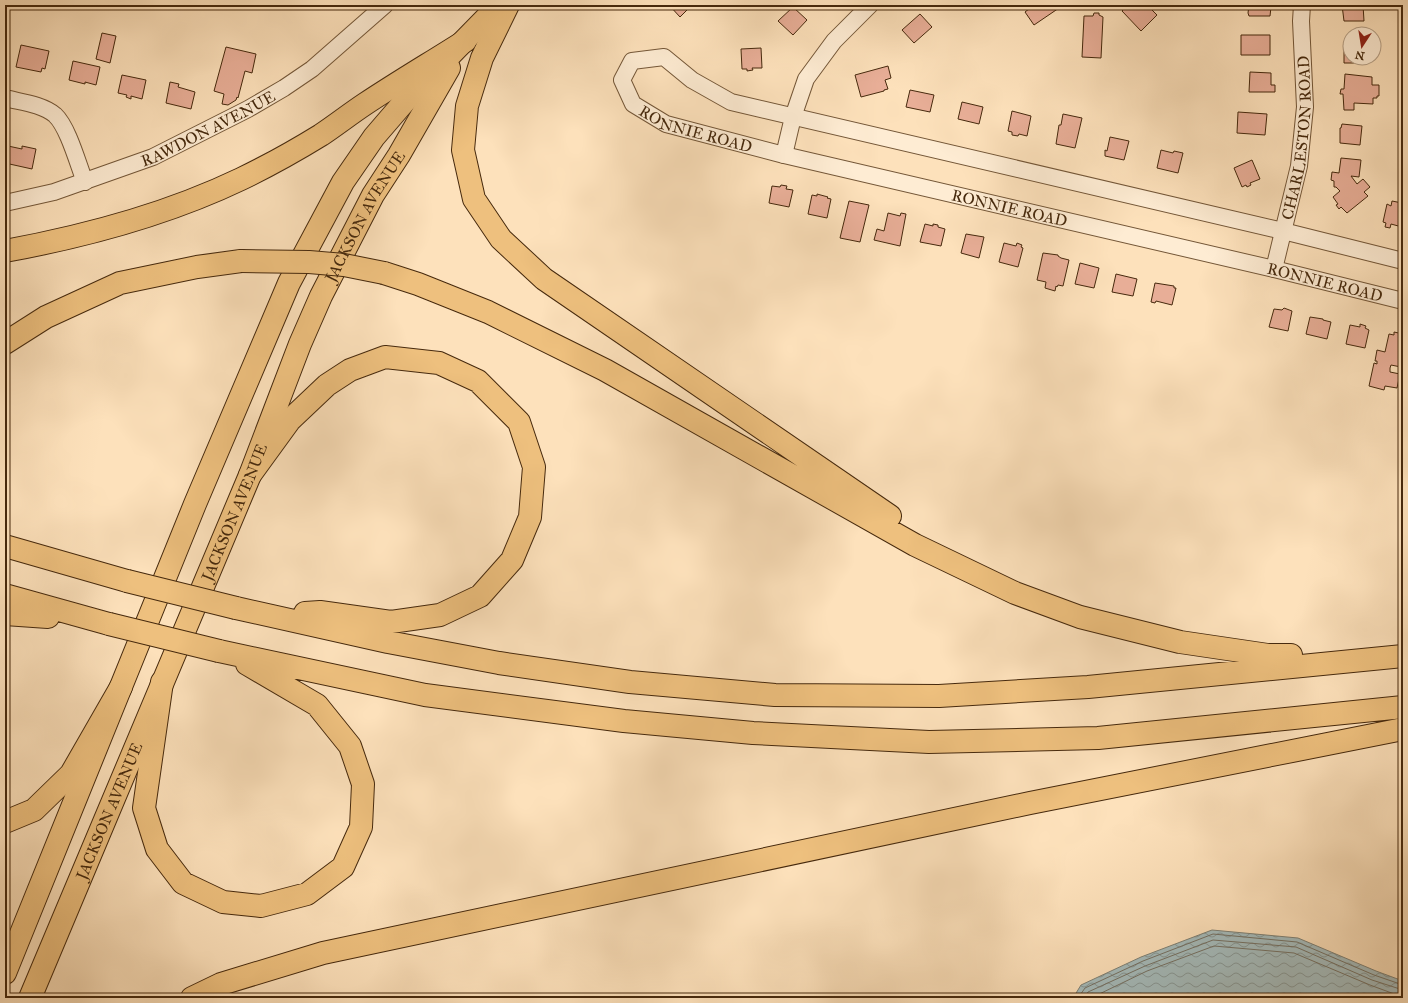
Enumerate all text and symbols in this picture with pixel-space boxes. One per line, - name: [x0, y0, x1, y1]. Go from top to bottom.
- north arrow: [1342, 26, 1382, 66]
- text: N: [1353, 48, 1366, 63]
- street label: CHARLESTON ROAD: [1277, 55, 1315, 221]
- street label: RAWDON AVENUE: [138, 86, 278, 170]
- street label: RONNIE ROAD: [636, 101, 754, 156]
- street label: JACKSON AVENUE: [320, 147, 409, 287]
- street label: RONNIE ROAD: [950, 185, 1069, 230]
- street label: RONNIE ROAD: [1266, 258, 1385, 305]
- street label: JACKSON AVENUE: [196, 441, 271, 586]
- street label: JACKSON AVENUE: [71, 739, 146, 885]

